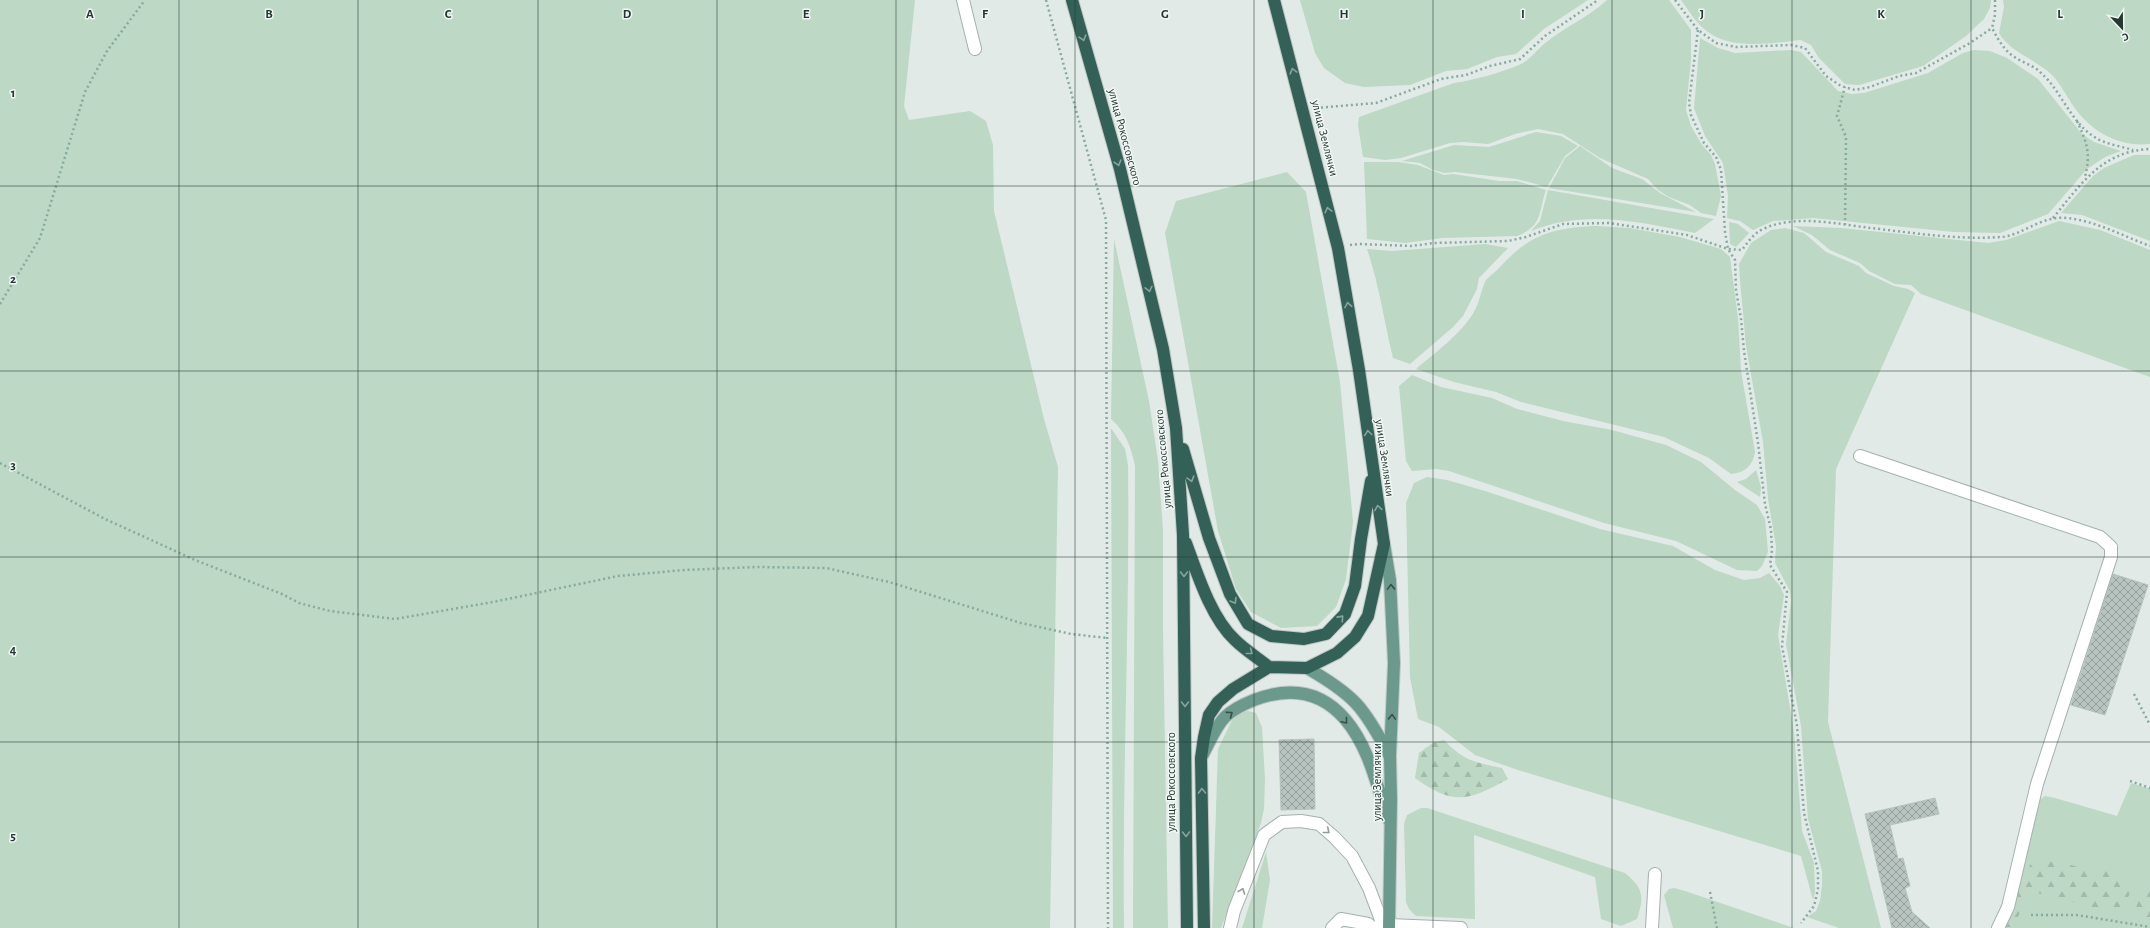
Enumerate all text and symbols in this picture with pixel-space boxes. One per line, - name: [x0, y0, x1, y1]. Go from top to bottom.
- text: A: [86, 8, 94, 21]
- text: B: [265, 8, 273, 21]
- text: C: [445, 8, 452, 21]
- text: D: [623, 8, 632, 21]
- text: E: [803, 8, 810, 21]
- text: F: [982, 8, 989, 21]
- text: G: [1161, 8, 1169, 21]
- text: H: [1339, 8, 1349, 21]
- text: I: [1521, 8, 1525, 21]
- text: J: [1700, 8, 1704, 21]
- text: K: [1877, 8, 1885, 21]
- text: L: [2057, 8, 2063, 21]
- north arrow: [2102, 8, 2142, 48]
- text: С: [2121, 31, 2130, 43]
- one-way arrow: [1078, 34, 1087, 41]
- one-way arrow: [1290, 68, 1298, 74]
- street label: улица Рокоссовского: [1105, 86, 1144, 187]
- text: 1: [11, 87, 15, 100]
- street label: улица Землячки: [1309, 98, 1340, 178]
- one-way arrow: [1113, 159, 1122, 166]
- one-way arrow: [1325, 207, 1333, 213]
- text: 2: [10, 273, 16, 286]
- one-way arrow: [1144, 285, 1153, 292]
- one-way arrow: [1344, 302, 1353, 308]
- street label: улица Рокоссовского: [1153, 409, 1174, 510]
- street label: улица Землячки: [1373, 418, 1396, 498]
- one-way arrow: [1364, 430, 1373, 436]
- text: 3: [10, 459, 16, 472]
- one-way arrow: [1186, 475, 1195, 482]
- one-way arrow: [1375, 505, 1383, 511]
- one-way arrow: [1180, 571, 1188, 577]
- one-way arrow: [1386, 584, 1395, 590]
- one-way arrow: [1229, 597, 1237, 604]
- one-way arrow: [1336, 615, 1343, 623]
- text: 4: [10, 644, 17, 657]
- one-way arrow: [1246, 647, 1253, 654]
- one-way arrow: [1181, 701, 1189, 707]
- one-way arrow: [1225, 711, 1232, 718]
- one-way arrow: [1387, 714, 1396, 720]
- one-way arrow: [1341, 716, 1348, 723]
- street label: улица Рокоссовского: [1165, 732, 1178, 833]
- street label: улица Землячки: [1371, 743, 1384, 822]
- one-way arrow: [1198, 788, 1206, 794]
- one-way arrow: [1322, 826, 1329, 833]
- text: 5: [10, 830, 16, 843]
- one-way arrow: [1182, 831, 1190, 837]
- one-way arrow: [1237, 887, 1245, 895]

